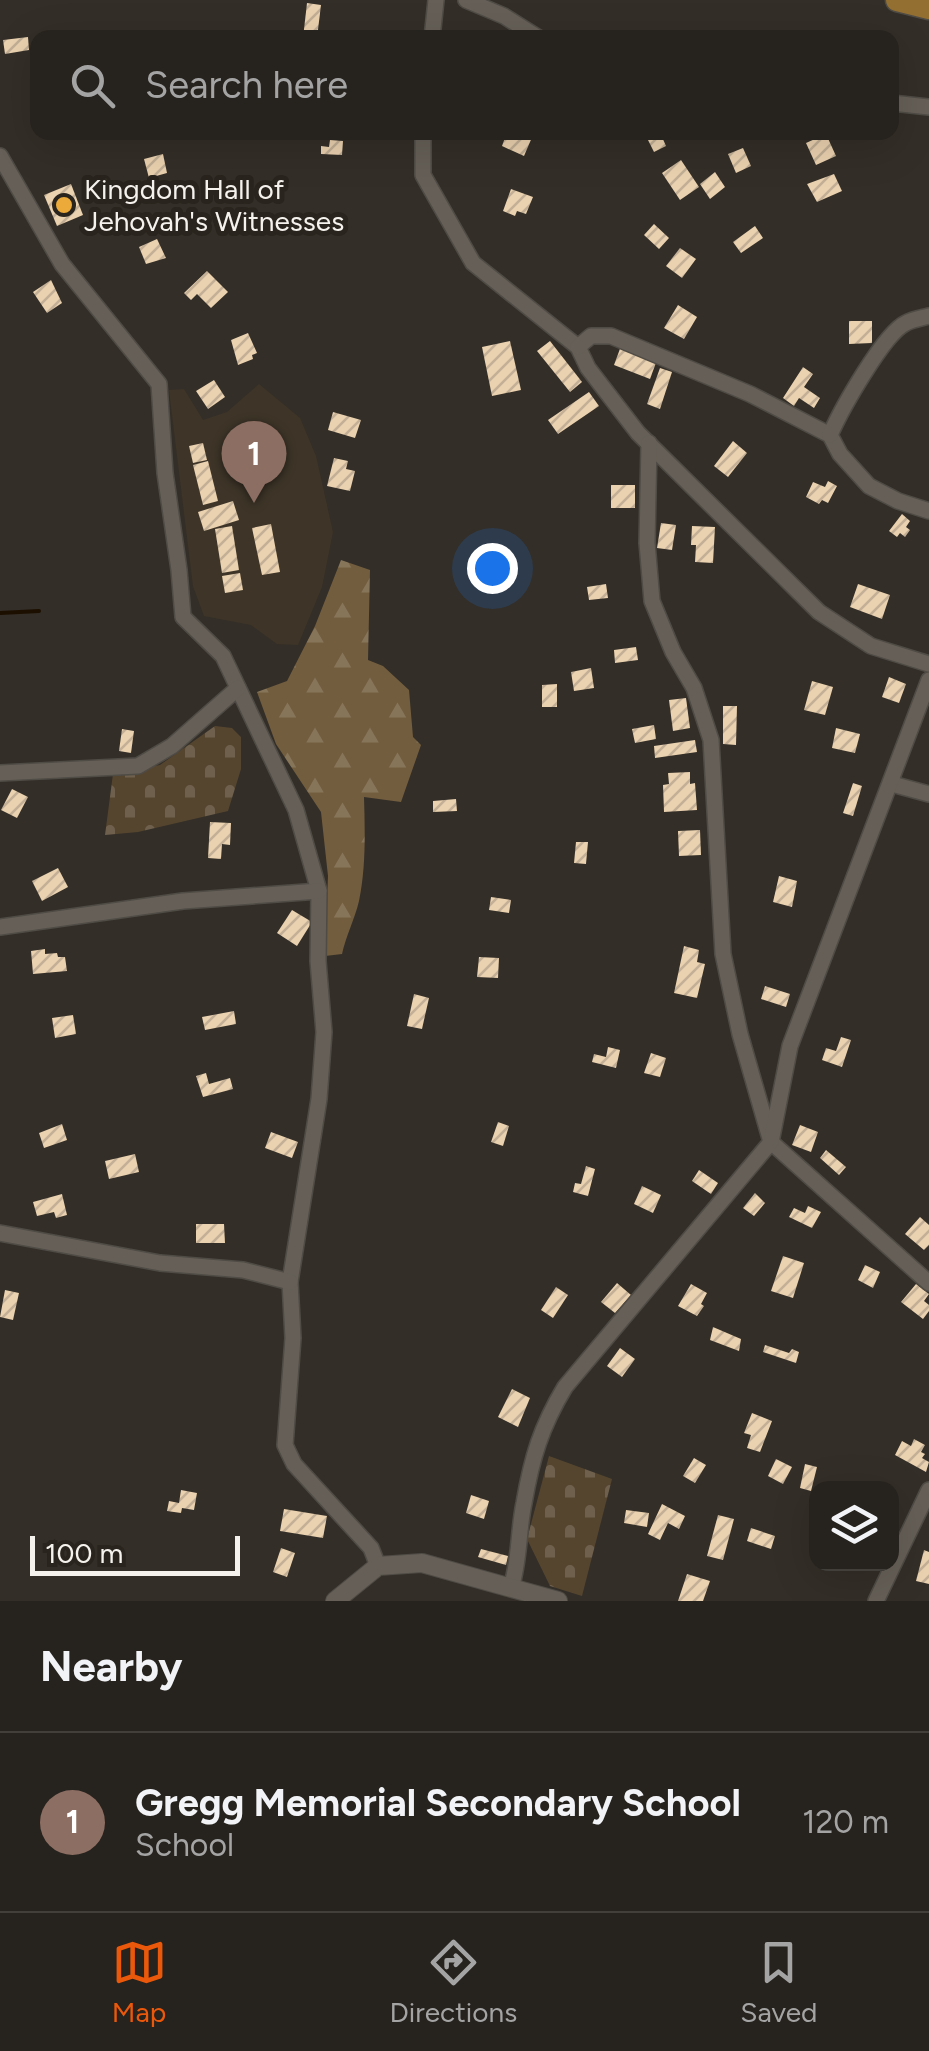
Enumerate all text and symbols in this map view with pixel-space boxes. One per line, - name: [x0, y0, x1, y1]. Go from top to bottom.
- search box: [30, 30, 899, 140]
- icon: search: [65, 58, 120, 113]
- text: Search here: [145, 62, 348, 108]
- place label: Kingdom Hall of Jehovah's Witnesses: [84, 172, 344, 238]
- marker: Kingdom Hall of Jehovah's Witnesses: [53, 194, 75, 216]
- pin: 1: [222, 420, 286, 503]
- your location: [467, 543, 518, 594]
- map controls: [809, 1481, 899, 1571]
- button: layers: [809, 1481, 899, 1571]
- scale bar: [30, 1531, 240, 1576]
- text: 100 m: [45, 1536, 123, 1570]
- text: Nearby: [40, 1641, 182, 1692]
- text: Gregg Memorial Secondary School: [135, 1780, 741, 1826]
- text: 1: [66, 1803, 79, 1841]
- text: 120 m: [802, 1803, 889, 1841]
- text: School: [135, 1826, 234, 1864]
- tab: Map: [112, 1935, 167, 2029]
- tab: Directions: [390, 1935, 517, 2029]
- tab: Saved: [740, 1935, 817, 2029]

